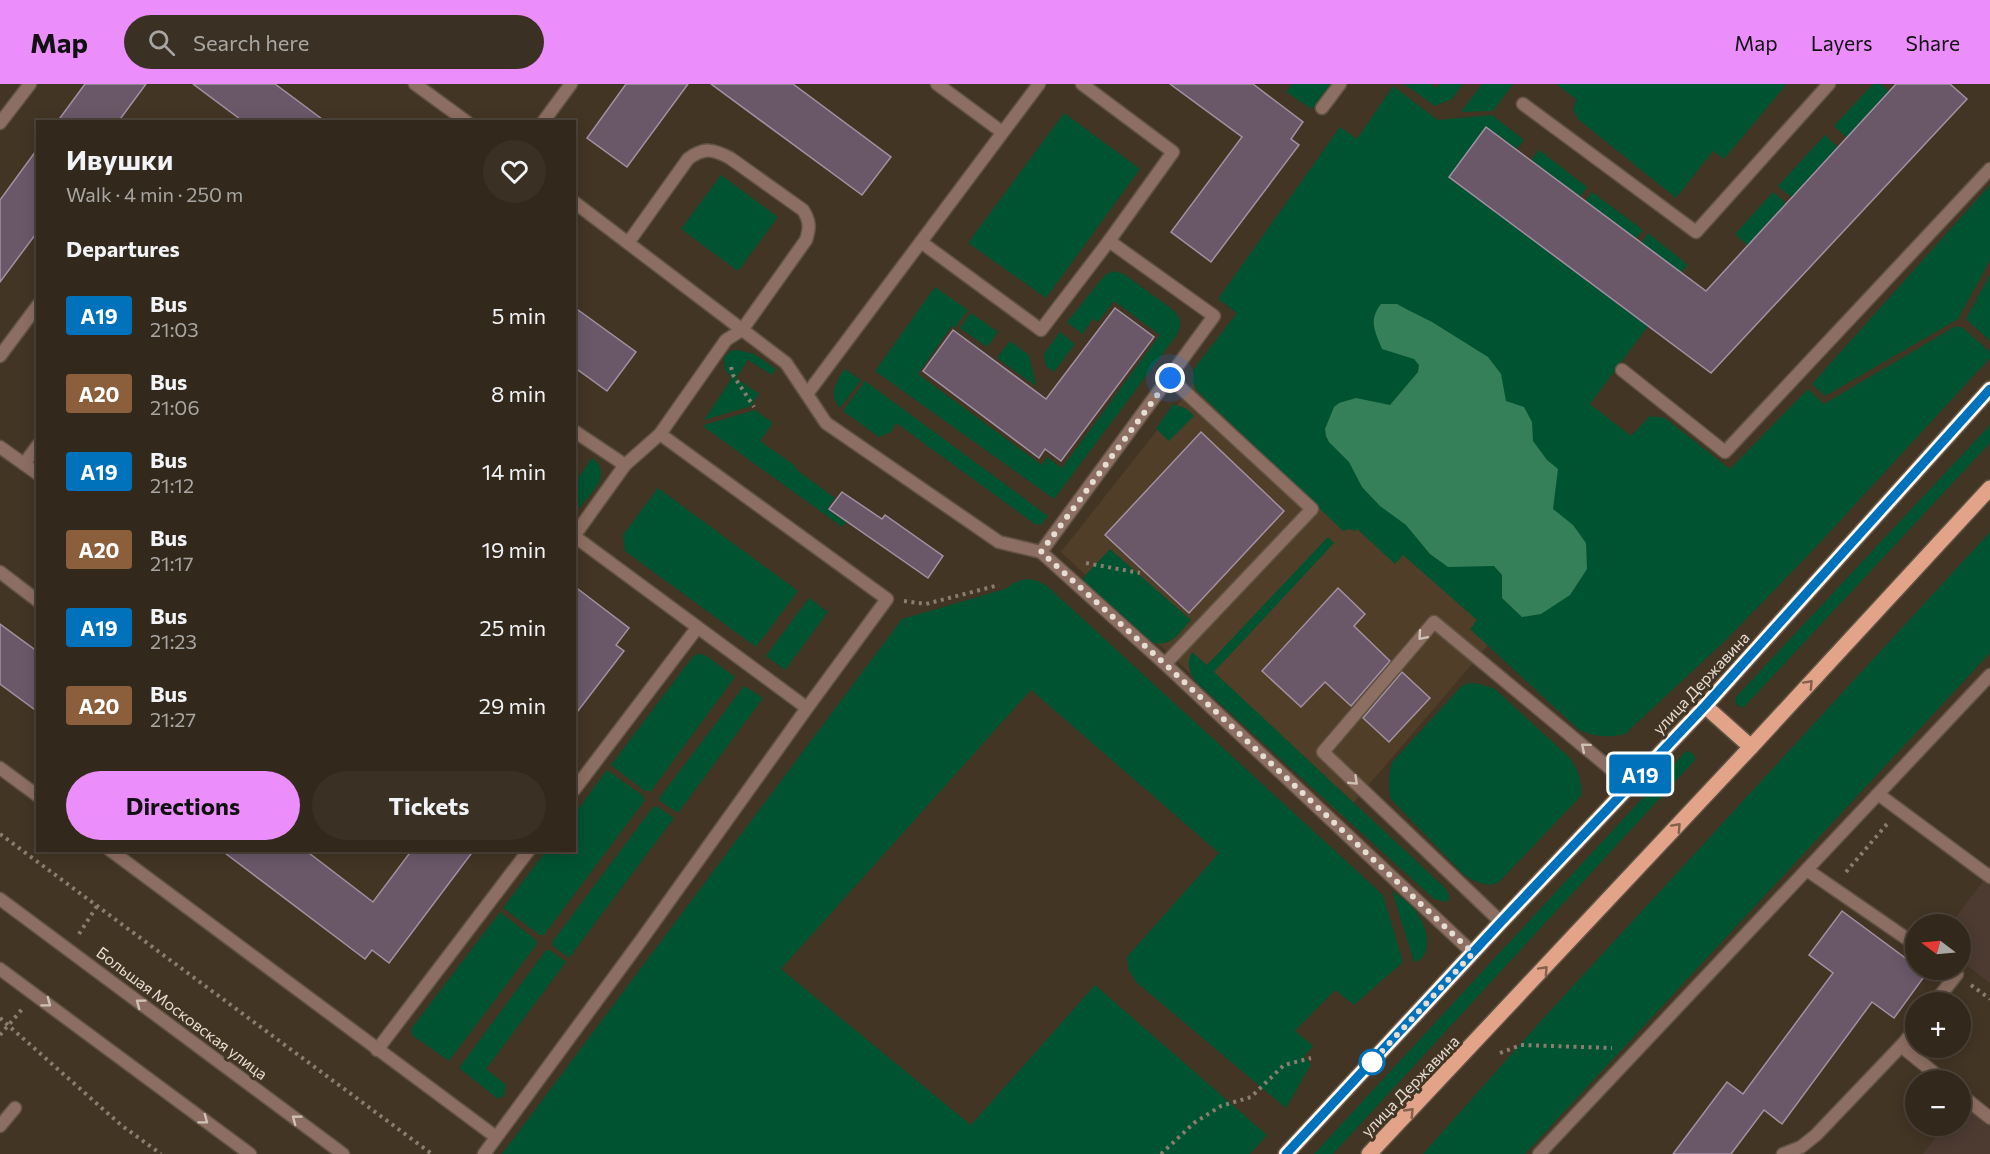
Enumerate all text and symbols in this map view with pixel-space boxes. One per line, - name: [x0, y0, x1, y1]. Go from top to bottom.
- search box: [124, 15, 544, 69]
- text: Map: [30, 25, 88, 59]
- icon: search: [145, 26, 178, 59]
- text: Search here: [193, 29, 309, 56]
- text: Map: [1734, 30, 1778, 55]
- text: Layers: [1811, 30, 1873, 55]
- text: Share: [1906, 30, 1960, 55]
- button: heart: [483, 140, 546, 203]
- text: Ивушки: [66, 142, 173, 176]
- text: Walk · 4 min · 250 m: [66, 182, 243, 206]
- text: Departures: [66, 235, 180, 262]
- text: Bus: [150, 290, 187, 317]
- text: 5 min: [492, 302, 546, 329]
- text: A19: [80, 303, 118, 328]
- text: 21:03: [150, 317, 199, 341]
- your location: [1155, 363, 1185, 393]
- text: Bus: [150, 368, 187, 395]
- text: 8 min: [491, 380, 546, 407]
- text: А20: [79, 381, 119, 406]
- text: 21:06: [150, 395, 200, 419]
- text: Bus: [150, 446, 187, 473]
- text: 14 min: [482, 458, 546, 485]
- text: A19: [80, 459, 118, 484]
- text: 21:12: [150, 473, 194, 497]
- text: Bus: [150, 524, 187, 551]
- text: 19 min: [482, 536, 546, 563]
- text: А20: [79, 537, 119, 562]
- text: 21:17: [150, 551, 193, 575]
- text: Bus: [150, 602, 187, 629]
- text: 25 min: [479, 614, 546, 641]
- text: A19: [80, 615, 118, 640]
- street label: улица Державина: [1648, 628, 1753, 738]
- text: 21:23: [150, 629, 197, 653]
- one-way arrow: [1418, 629, 1429, 640]
- text: Bus: [150, 680, 187, 707]
- one-way arrow: [1802, 681, 1813, 691]
- text: 29 min: [479, 692, 546, 719]
- text: А20: [79, 693, 119, 718]
- text: 21:27: [150, 707, 196, 731]
- one-way arrow: [1581, 744, 1592, 755]
- line badge: A19: [1606, 754, 1674, 794]
- text: A19: [1621, 762, 1659, 787]
- button: Directions: [66, 771, 300, 840]
- button: Tickets: [312, 771, 546, 840]
- one-way arrow: [1346, 774, 1357, 785]
- one-way arrow: [1670, 824, 1681, 834]
- north arrow: [1905, 914, 1971, 980]
- map controls: [1905, 914, 1971, 1136]
- street label: Большая Московская улица: [93, 942, 271, 1083]
- one-way arrow: [1537, 966, 1548, 977]
- button: +: [1905, 992, 1971, 1058]
- one-way arrow: [40, 996, 51, 1007]
- one-way arrow: [135, 999, 146, 1010]
- street label: улица Державина: [1357, 1031, 1463, 1140]
- unlabelled marker: [1359, 1049, 1385, 1075]
- button: −: [1905, 1070, 1971, 1136]
- one-way arrow: [1403, 1108, 1414, 1118]
- one-way arrow: [197, 1112, 208, 1123]
- one-way arrow: [292, 1115, 303, 1126]

